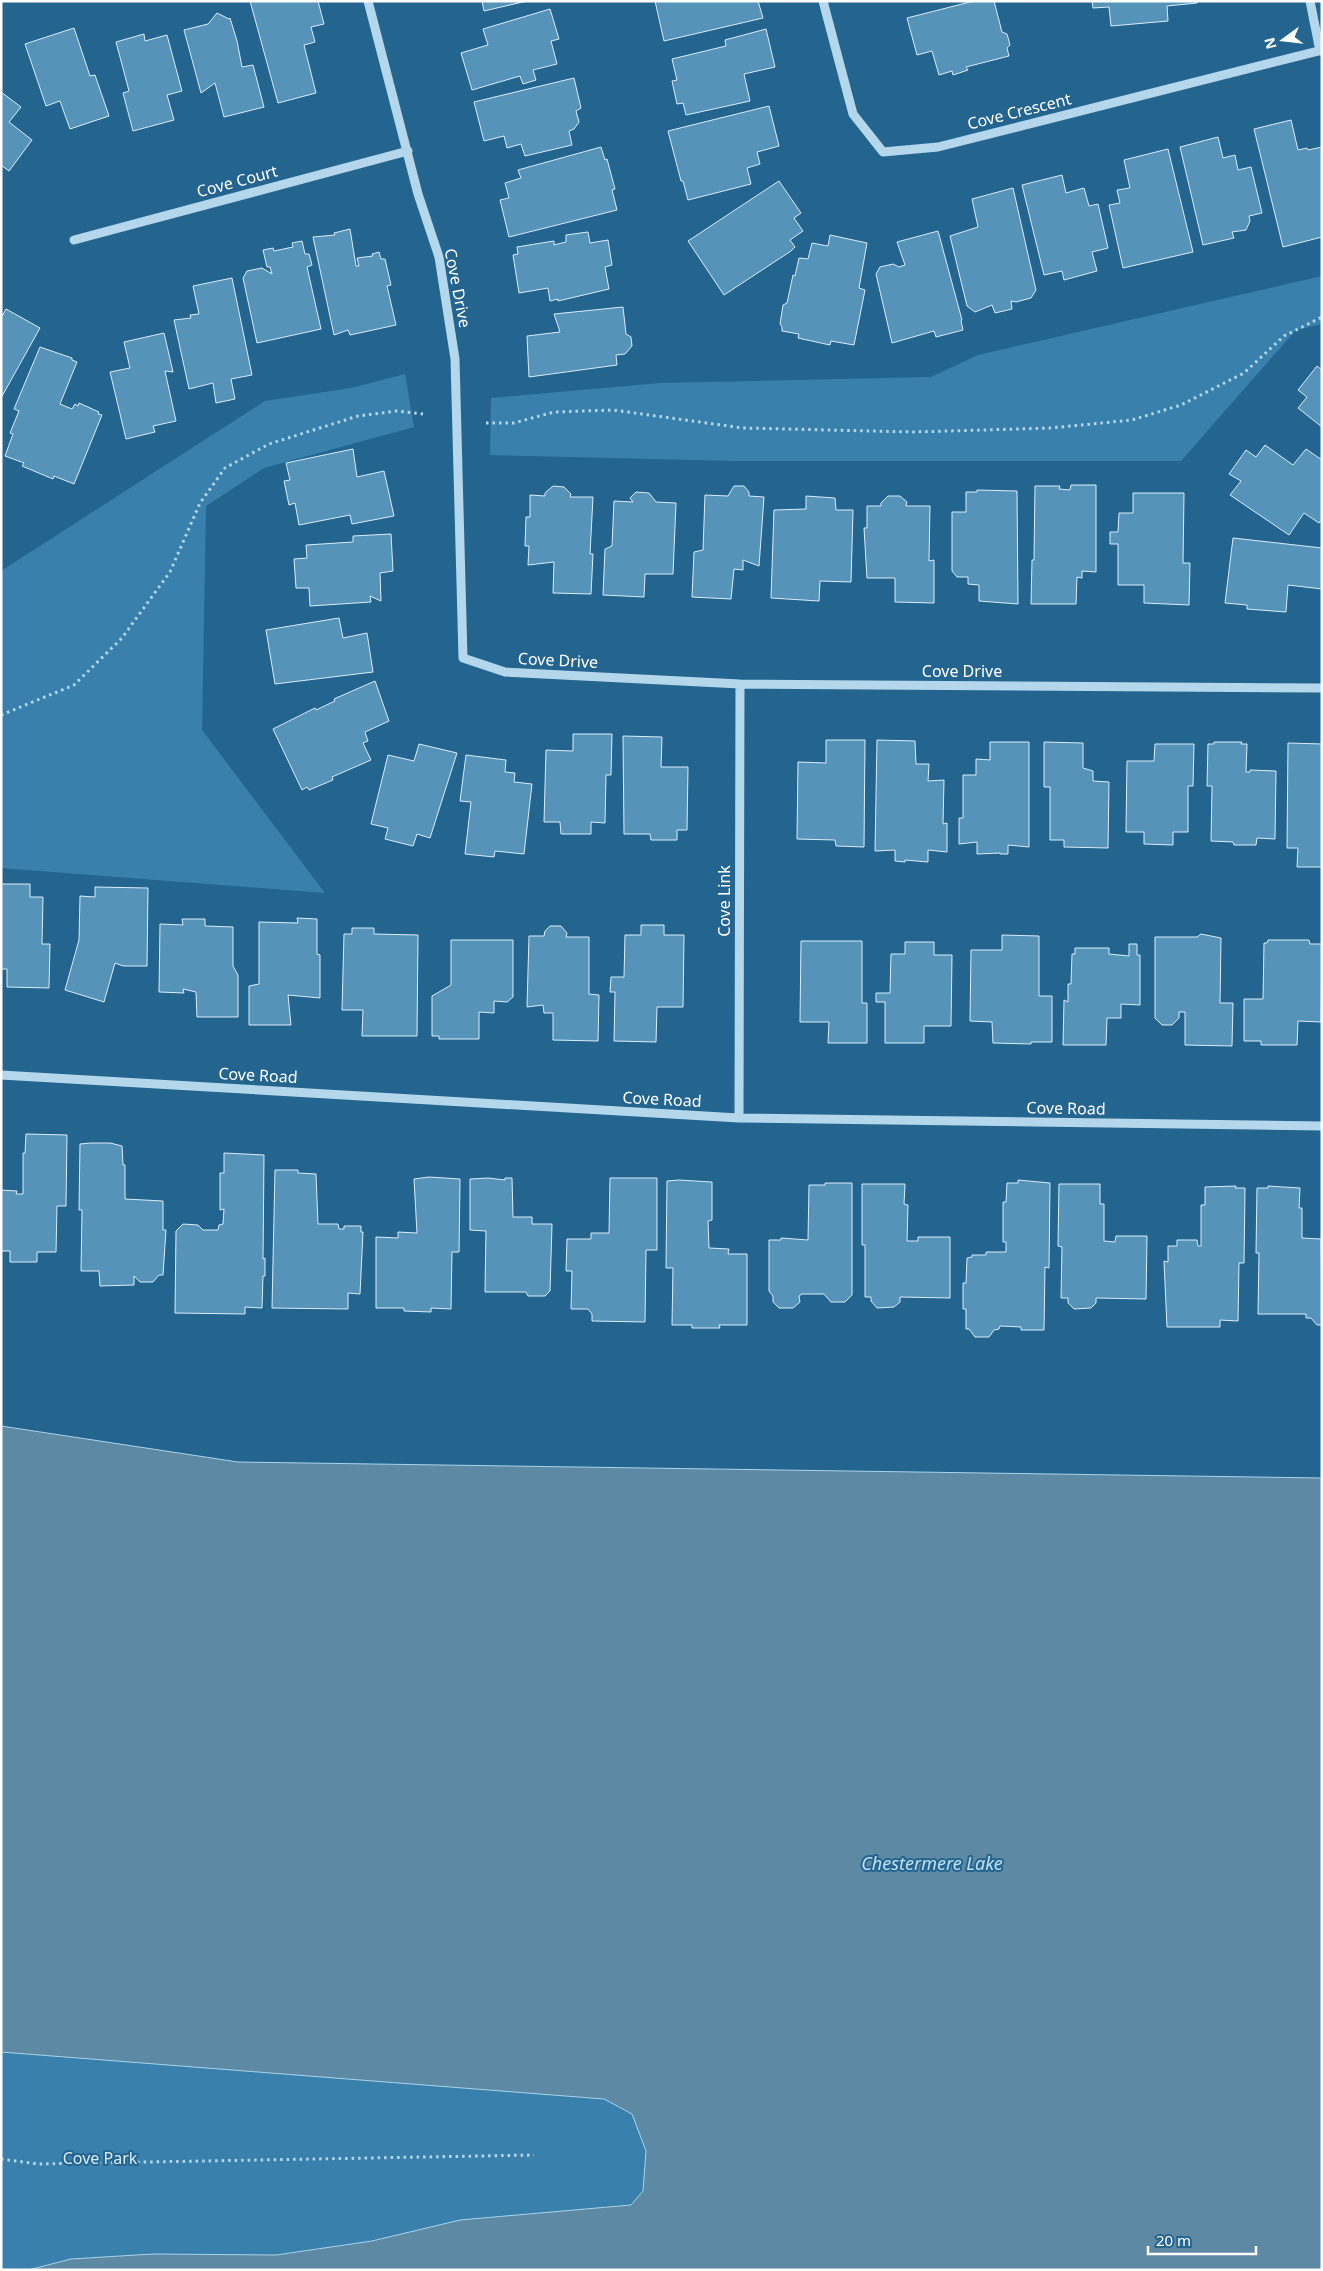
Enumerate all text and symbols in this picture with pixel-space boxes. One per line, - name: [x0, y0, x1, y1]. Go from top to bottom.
- north arrow: [1258, 15, 1308, 65]
- text: N: [1259, 36, 1281, 51]
- street label: Cove Crescent: [965, 87, 1073, 135]
- street label: Cove Court: [194, 160, 280, 202]
- street label: Cove Drive: [440, 246, 476, 330]
- street label: Cove Drive: [517, 647, 599, 673]
- street label: Cove Drive: [922, 660, 1002, 682]
- street label: Cove Link: [713, 865, 735, 937]
- street label: Cove Road: [218, 1062, 298, 1088]
- street label: Cove Road: [622, 1086, 702, 1112]
- street label: Cove Road: [1026, 1096, 1106, 1120]
- water label: Chestermere Lake: [861, 1851, 1003, 1875]
- park label: Cove Park: [63, 2147, 138, 2169]
- scale bar: [1148, 2224, 1256, 2256]
- text: 20 m: [1156, 2230, 1191, 2250]

